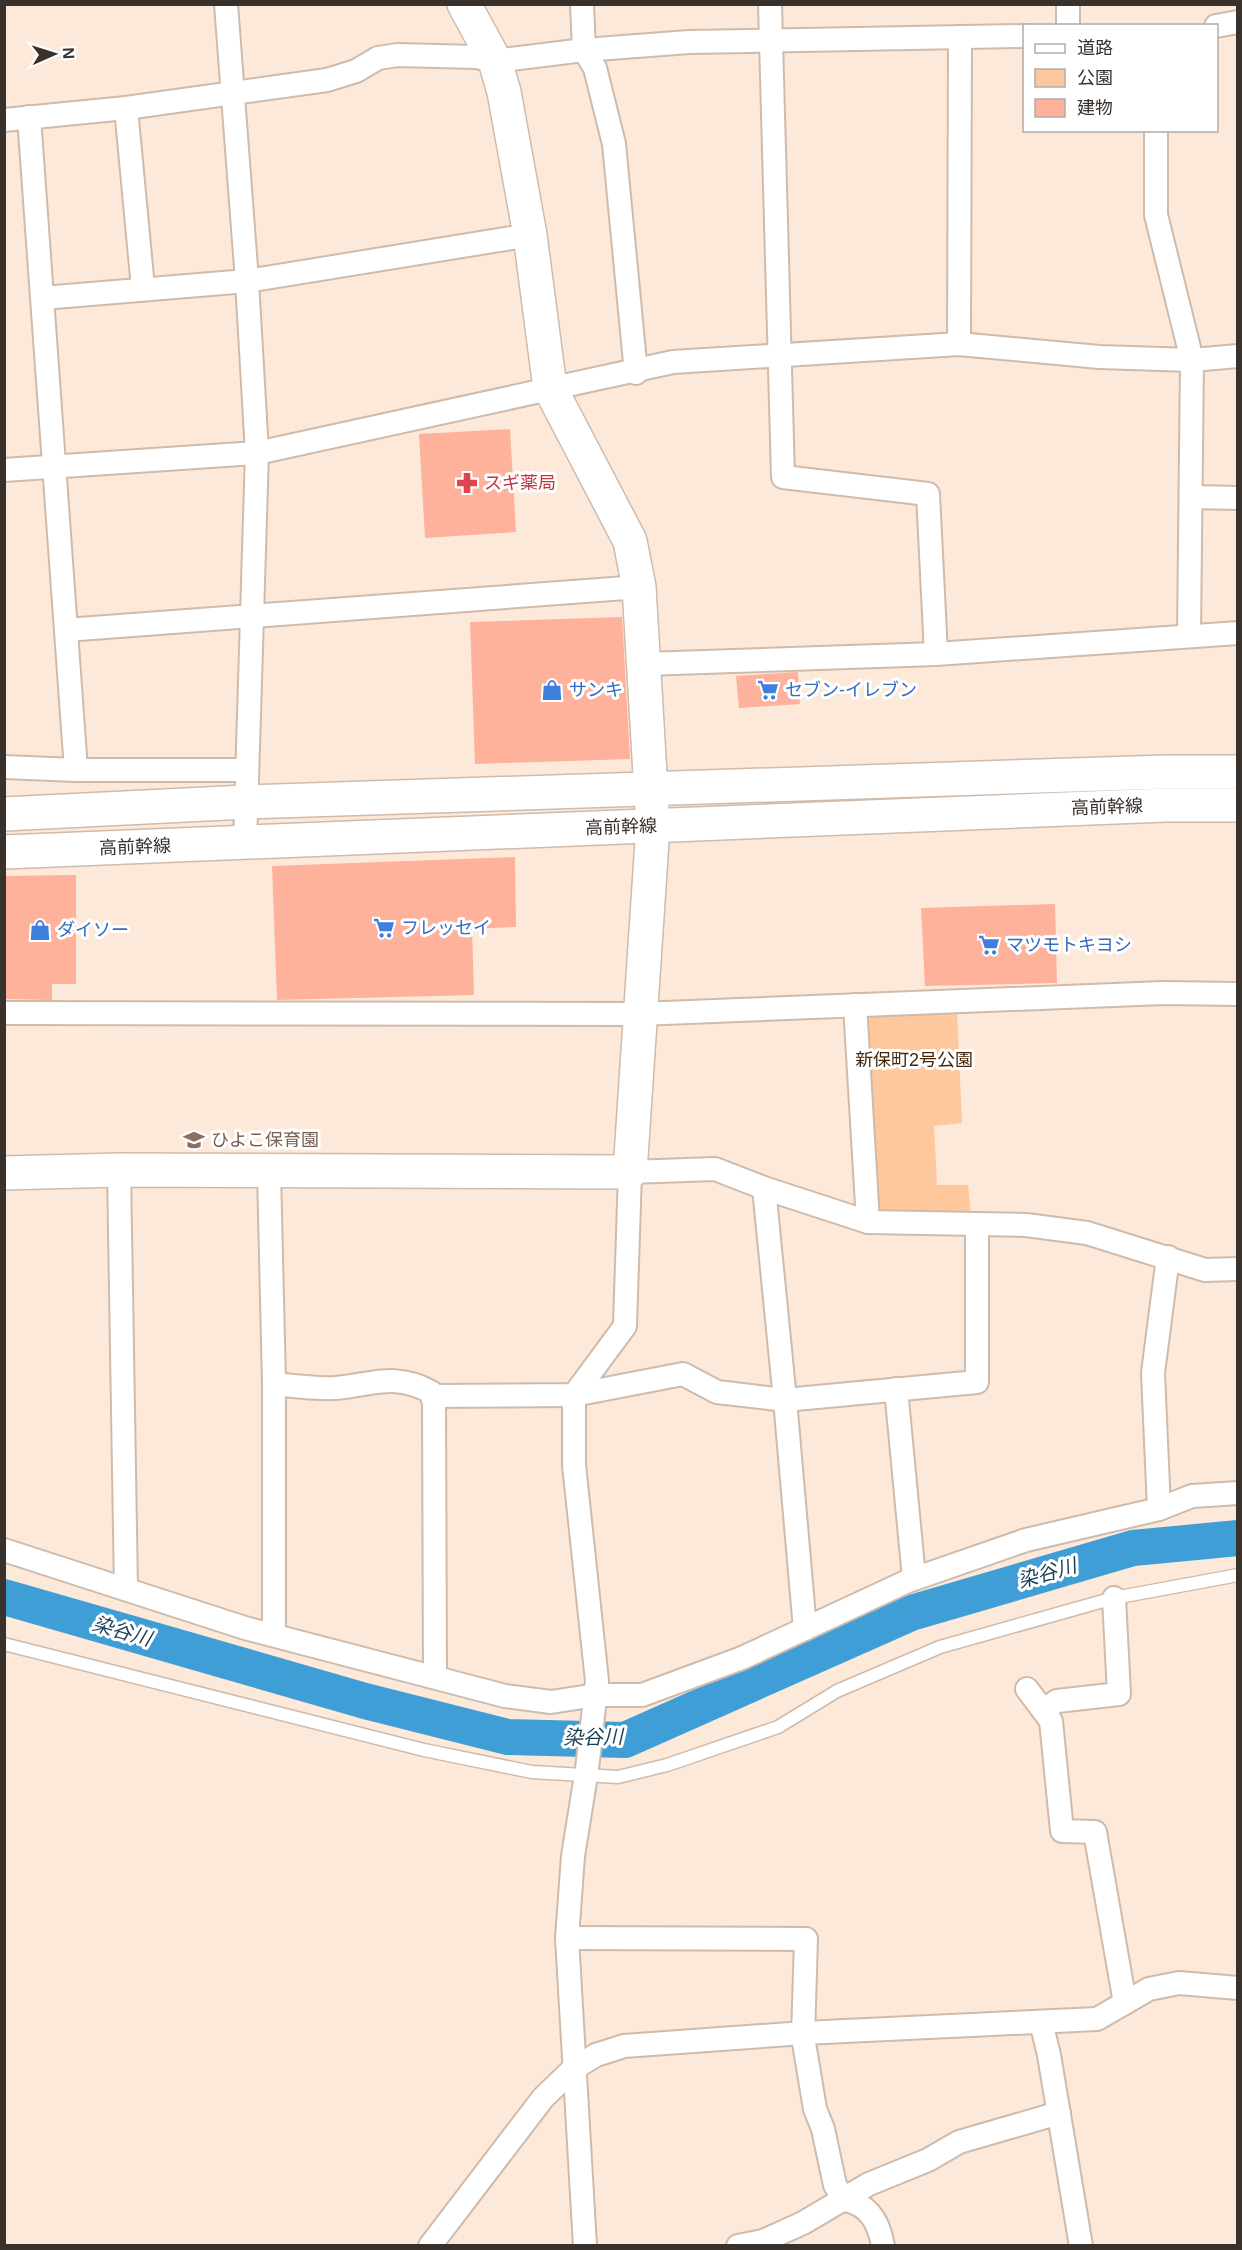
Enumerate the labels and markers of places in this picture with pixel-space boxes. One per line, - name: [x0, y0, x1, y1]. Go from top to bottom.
- pharmacy icon: スギ薬局: [455, 471, 479, 495]
- place label: スギ薬局: [484, 473, 556, 493]
- shop icon: サンキ: [540, 678, 564, 702]
- supermarket icon: セブン-イレブン: [756, 678, 780, 702]
- place label: サンキ: [569, 680, 623, 700]
- place label: セブン-イレブン: [785, 680, 917, 700]
- supermarket icon: フレッセイ: [372, 916, 396, 940]
- shop icon: ダイソー: [28, 918, 52, 942]
- place label: フレッセイ: [401, 918, 491, 938]
- place label: ダイソー: [57, 920, 129, 940]
- supermarket icon: マツモトキヨシ: [977, 933, 1001, 957]
- place label: マツモトキヨシ: [1006, 935, 1132, 955]
- school or university icon: ひよこ保育園: [182, 1128, 206, 1152]
- place label: ひよこ保育園: [211, 1130, 319, 1150]

